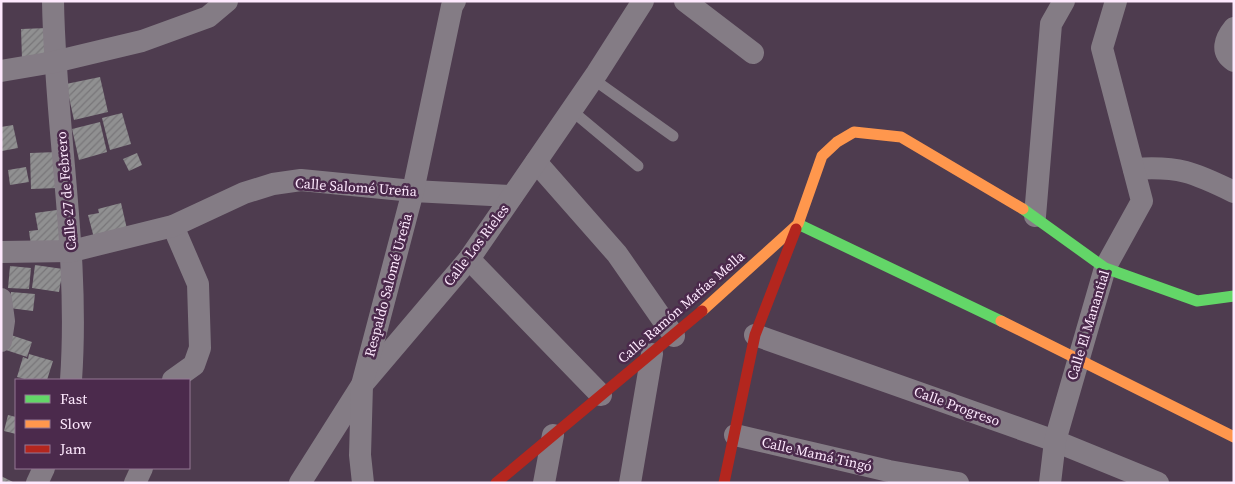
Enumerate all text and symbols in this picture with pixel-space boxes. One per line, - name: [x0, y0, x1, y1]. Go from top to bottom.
- street label: Calle 27 de Febrero: [51, 130, 81, 251]
- street label: Calle Salomé Ureña: [294, 173, 418, 201]
- street label: Calle Los Rieles: [439, 200, 513, 290]
- street label: Respaldo Salomé Ureña: [359, 210, 417, 359]
- street label: Calle Ramón Matías Mella: [613, 246, 749, 368]
- street label: Calle El Manantial: [1062, 268, 1114, 382]
- legend: [15, 379, 190, 469]
- street label: Calle Progreso: [911, 381, 1003, 431]
- text: Fast: [60, 388, 87, 409]
- text: Slow: [60, 413, 92, 434]
- street label: Calle Mamá Tingó: [760, 432, 874, 476]
- text: Jam: [59, 438, 87, 459]

